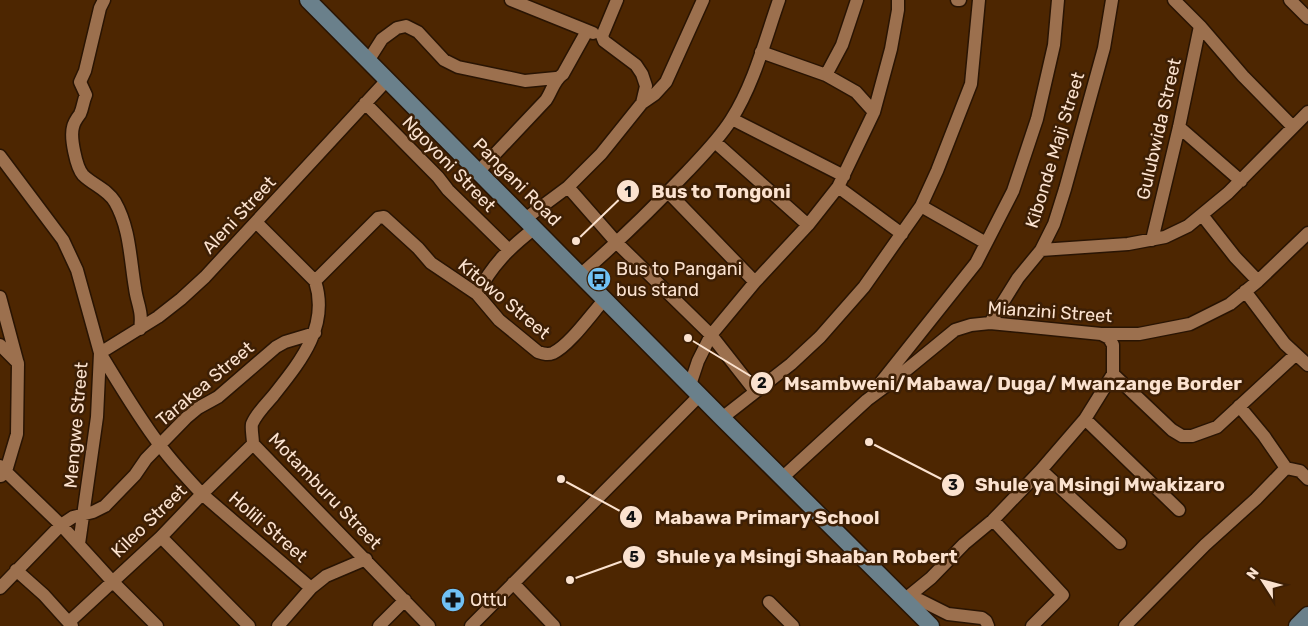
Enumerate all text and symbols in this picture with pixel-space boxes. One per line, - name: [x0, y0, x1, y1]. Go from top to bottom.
- street label: Gulubwida Street: [1132, 56, 1186, 202]
- street label: Kibonde Maji Street: [1021, 69, 1089, 231]
- street label: Ngoyoni Street: [398, 111, 500, 217]
- street label: Pangani Road: [468, 133, 566, 231]
- street label: Aleni Street: [197, 172, 281, 258]
- callout: Bus to Tongoni: [616, 174, 801, 208]
- text: Bus to Tongoni: [651, 180, 791, 203]
- text: 1: [624, 183, 632, 201]
- street label: Kitowo Street: [454, 254, 554, 344]
- place label: Bus to Pangani bus stand: [616, 258, 742, 301]
- bus stop icon: Bus to Pangani bus stand: [586, 266, 612, 292]
- street label: Mianzini Street: [987, 297, 1113, 327]
- street label: Tarakea Street: [152, 337, 258, 431]
- street label: Mengwe Street: [60, 361, 92, 489]
- callout: Msambweni/Mabawa/ Duga/ Mwanzange Border: [749, 366, 1252, 400]
- text: Msambweni/Mabawa/ Duga/ Mwanzange Border: [784, 372, 1242, 395]
- text: 2: [757, 374, 767, 392]
- street label: Motamburu Street: [264, 428, 386, 554]
- callout: Shule ya Msingi Mwakizaro: [940, 468, 1236, 502]
- text: Shule ya Msingi Mwakizaro: [975, 473, 1225, 496]
- text: 3: [948, 476, 958, 494]
- street label: Kileo Street: [107, 480, 191, 562]
- street label: Holili Street: [224, 487, 312, 567]
- callout: Mabawa Primary School: [619, 500, 889, 534]
- text: Mabawa Primary School: [655, 506, 879, 529]
- text: 4: [626, 508, 636, 526]
- callout: Shule ya Msingi Shaaban Robert: [622, 540, 968, 574]
- text: Shule ya Msingi Shaaban Robert: [656, 545, 958, 568]
- text: 5: [629, 548, 639, 566]
- north arrow: [1238, 556, 1288, 606]
- text: N: [1243, 565, 1263, 583]
- pharmacy icon: Ottu: [440, 587, 466, 613]
- place label: Ottu: [470, 589, 507, 611]

